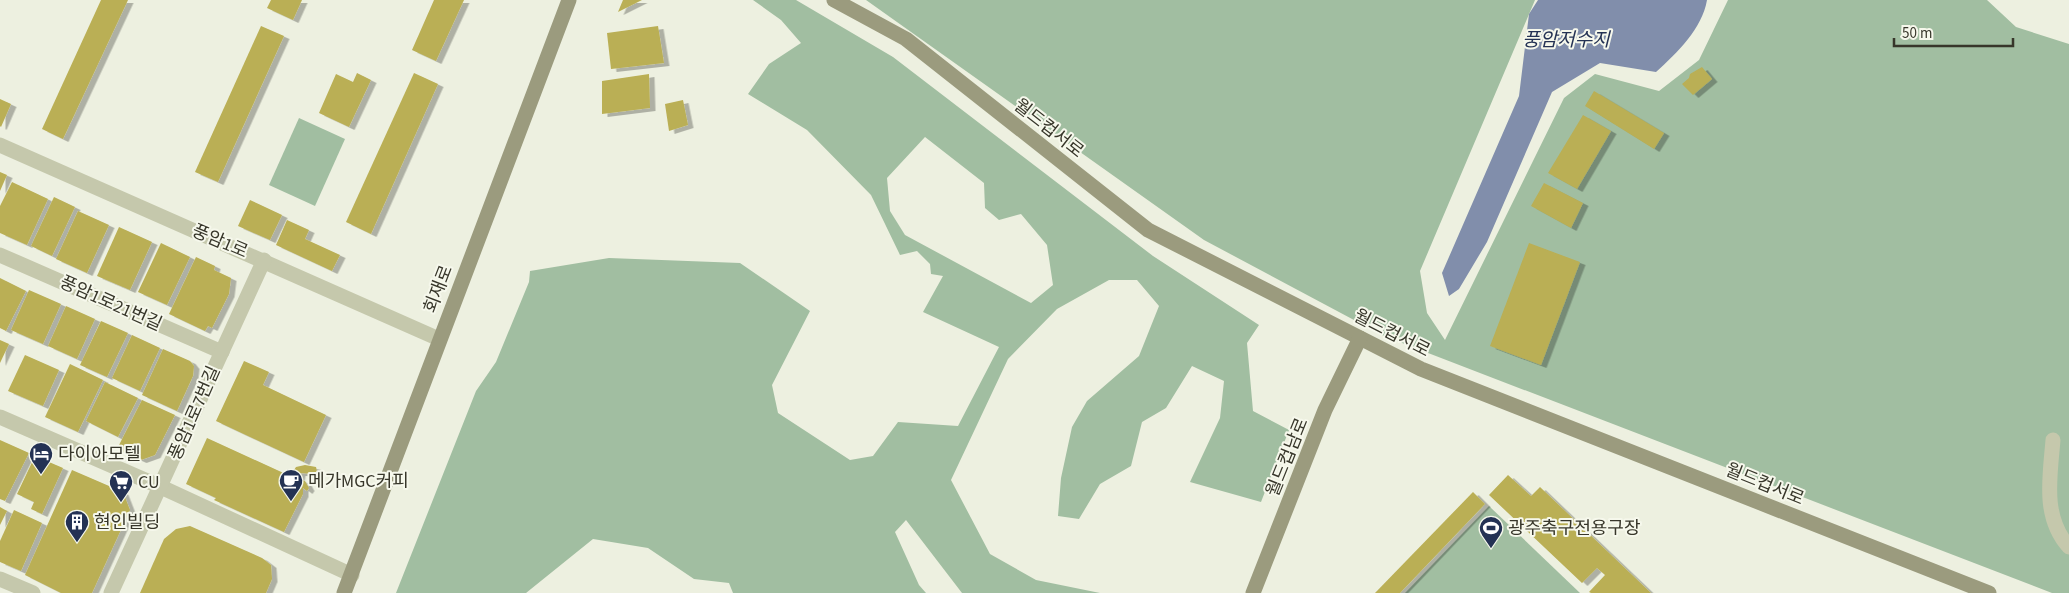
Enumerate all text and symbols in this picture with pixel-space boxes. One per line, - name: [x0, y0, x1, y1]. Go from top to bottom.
- scale bar: [1894, 15, 2013, 47]
- text: 50 m: [1902, 23, 1932, 44]
- water label: 풍암저수지: [1522, 27, 1611, 54]
- street label: 월드컵서로: [1008, 93, 1089, 164]
- street label: 풍암1로: [188, 218, 252, 264]
- street label: 회재로: [418, 262, 459, 317]
- street label: 풍암1로21번길: [56, 270, 166, 337]
- street label: 월드컵서로: [1349, 304, 1434, 363]
- street label: 풍암1로7번길: [163, 362, 226, 464]
- street label: 월드컵남로: [1260, 414, 1315, 500]
- hotel icon: 다이아모텔: [28, 441, 54, 475]
- place label: 다이아모텔: [58, 442, 141, 467]
- street label: 월드컵서로: [1722, 457, 1808, 512]
- cafe icon: 메가MGC커피: [278, 468, 304, 502]
- supermarket icon: CU: [108, 469, 134, 503]
- place label: 메가MGC커피: [308, 469, 409, 494]
- place label: CU: [138, 470, 160, 495]
- building icon: 현인빌딩: [64, 509, 90, 543]
- place label: 현인빌딩: [94, 510, 160, 535]
- sports icon: 광주축구전용구장: [1478, 515, 1504, 549]
- place label: 광주축구전용구장: [1508, 516, 1640, 541]

